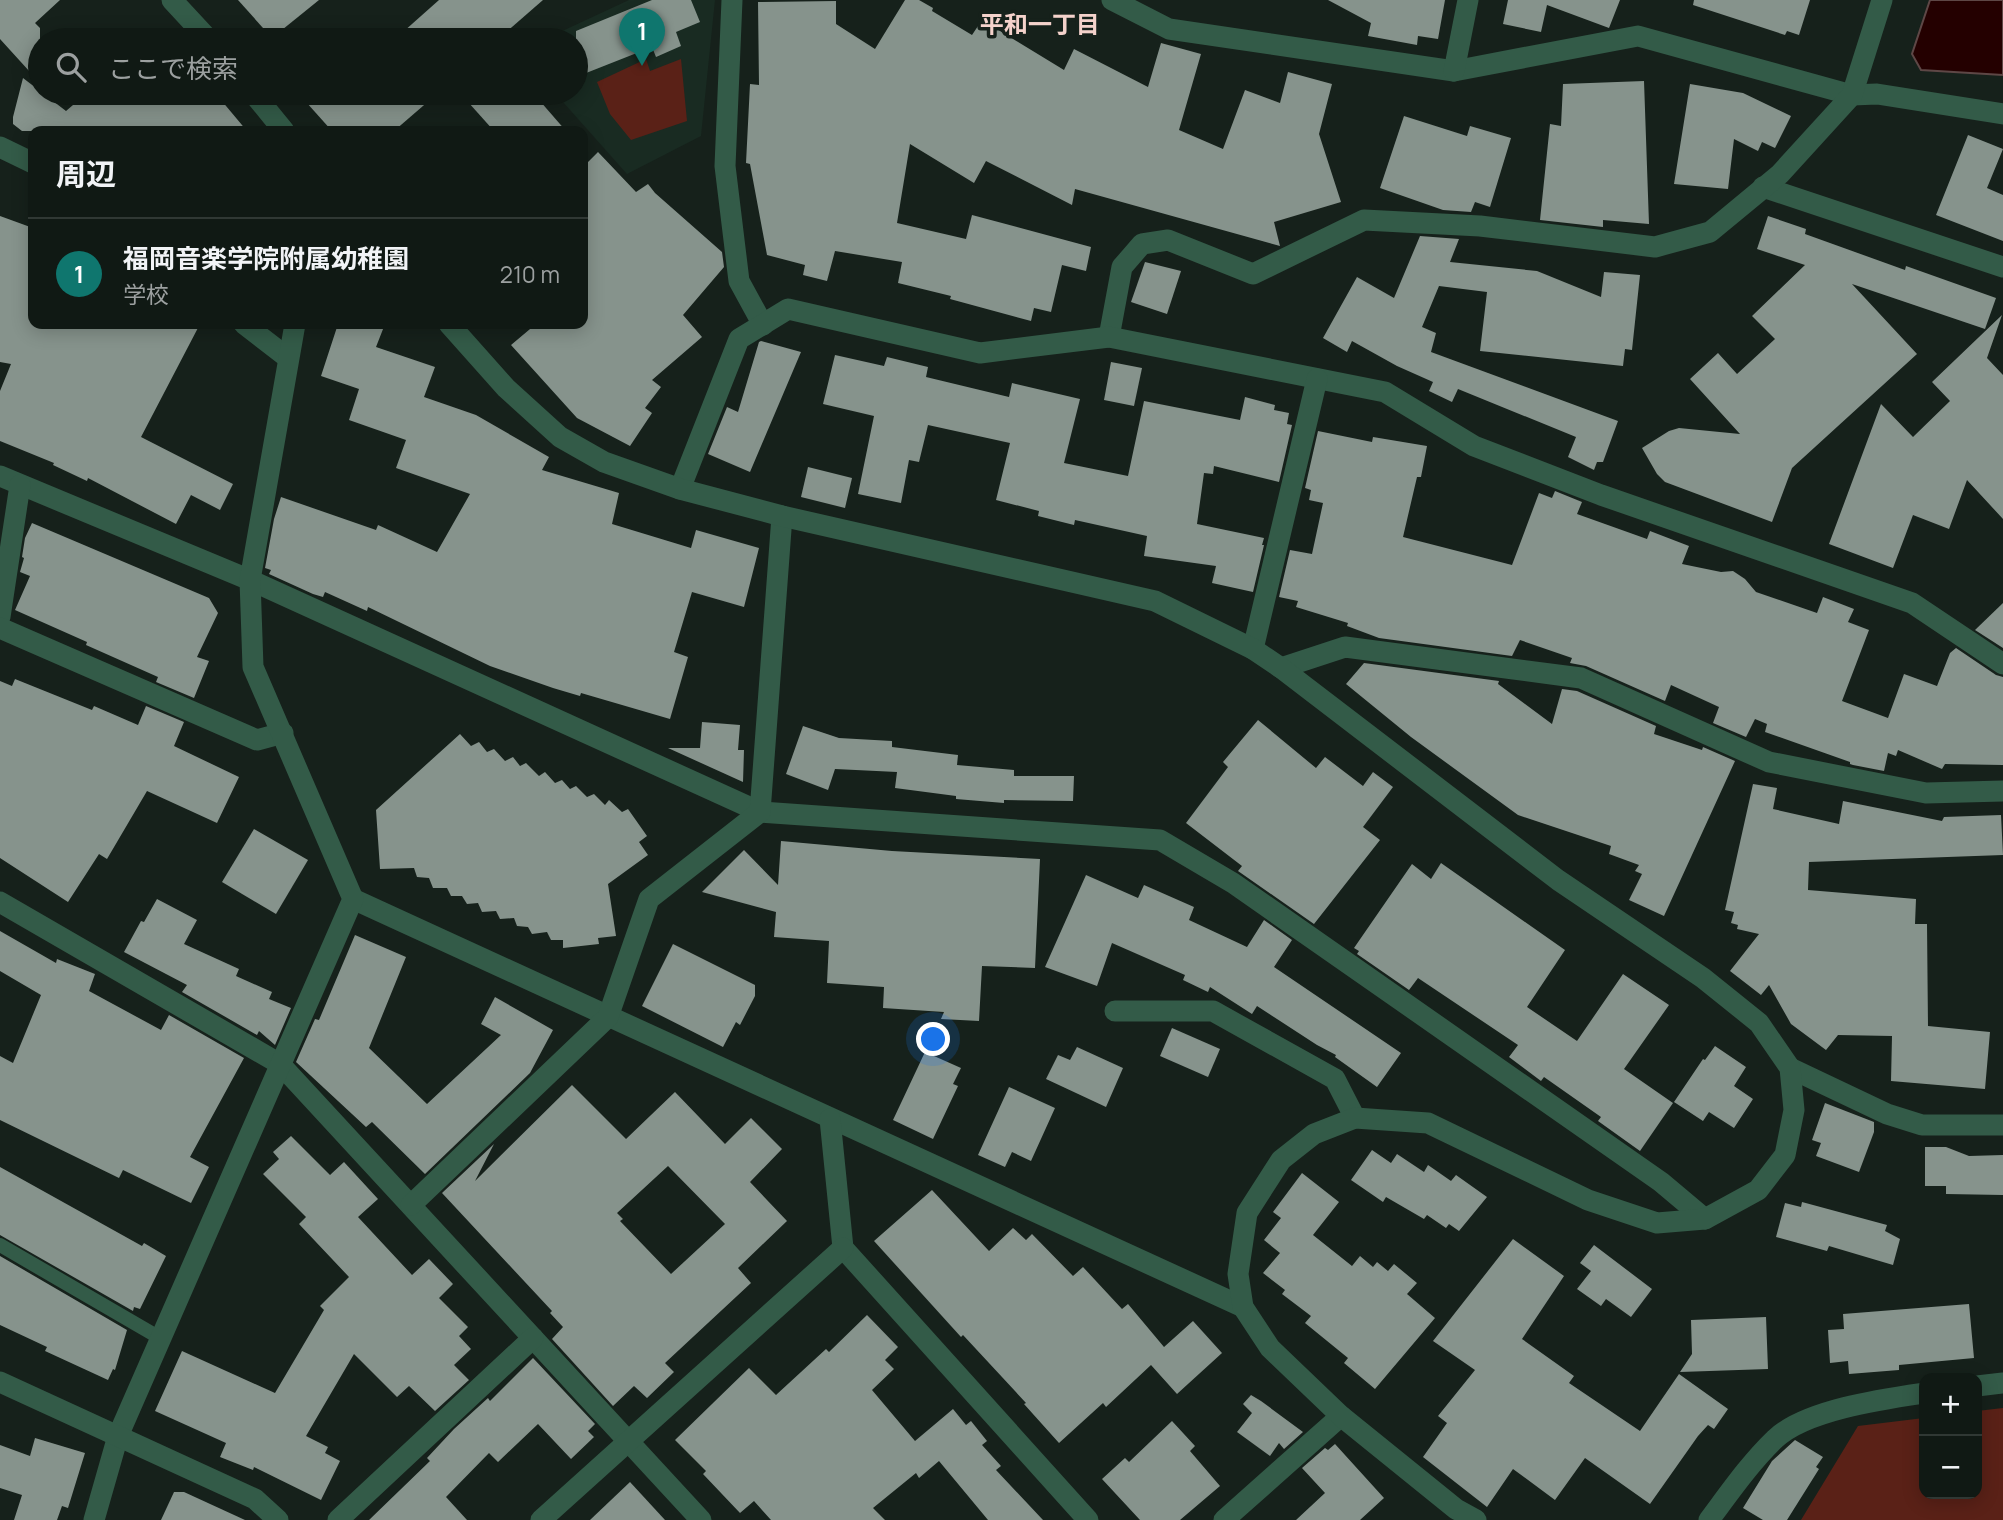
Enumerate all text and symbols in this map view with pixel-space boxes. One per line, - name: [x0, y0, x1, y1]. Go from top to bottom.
- district label: 平和一丁目: [980, 7, 1100, 40]
- pin: 1: [619, 8, 665, 66]
- search box: [28, 28, 588, 105]
- icon: search: [52, 48, 90, 86]
- text: ここで検索: [108, 50, 238, 86]
- text: 周辺: [56, 153, 116, 194]
- text: 福岡音楽学院附属幼稚園: [123, 240, 409, 276]
- text: 1: [74, 258, 84, 290]
- text: 210 m: [500, 258, 560, 290]
- text: 学校: [123, 278, 169, 310]
- your location: [916, 1022, 950, 1056]
- map controls: [1919, 1373, 1982, 1499]
- button: +: [1919, 1373, 1982, 1436]
- button: −: [1919, 1436, 1982, 1499]

